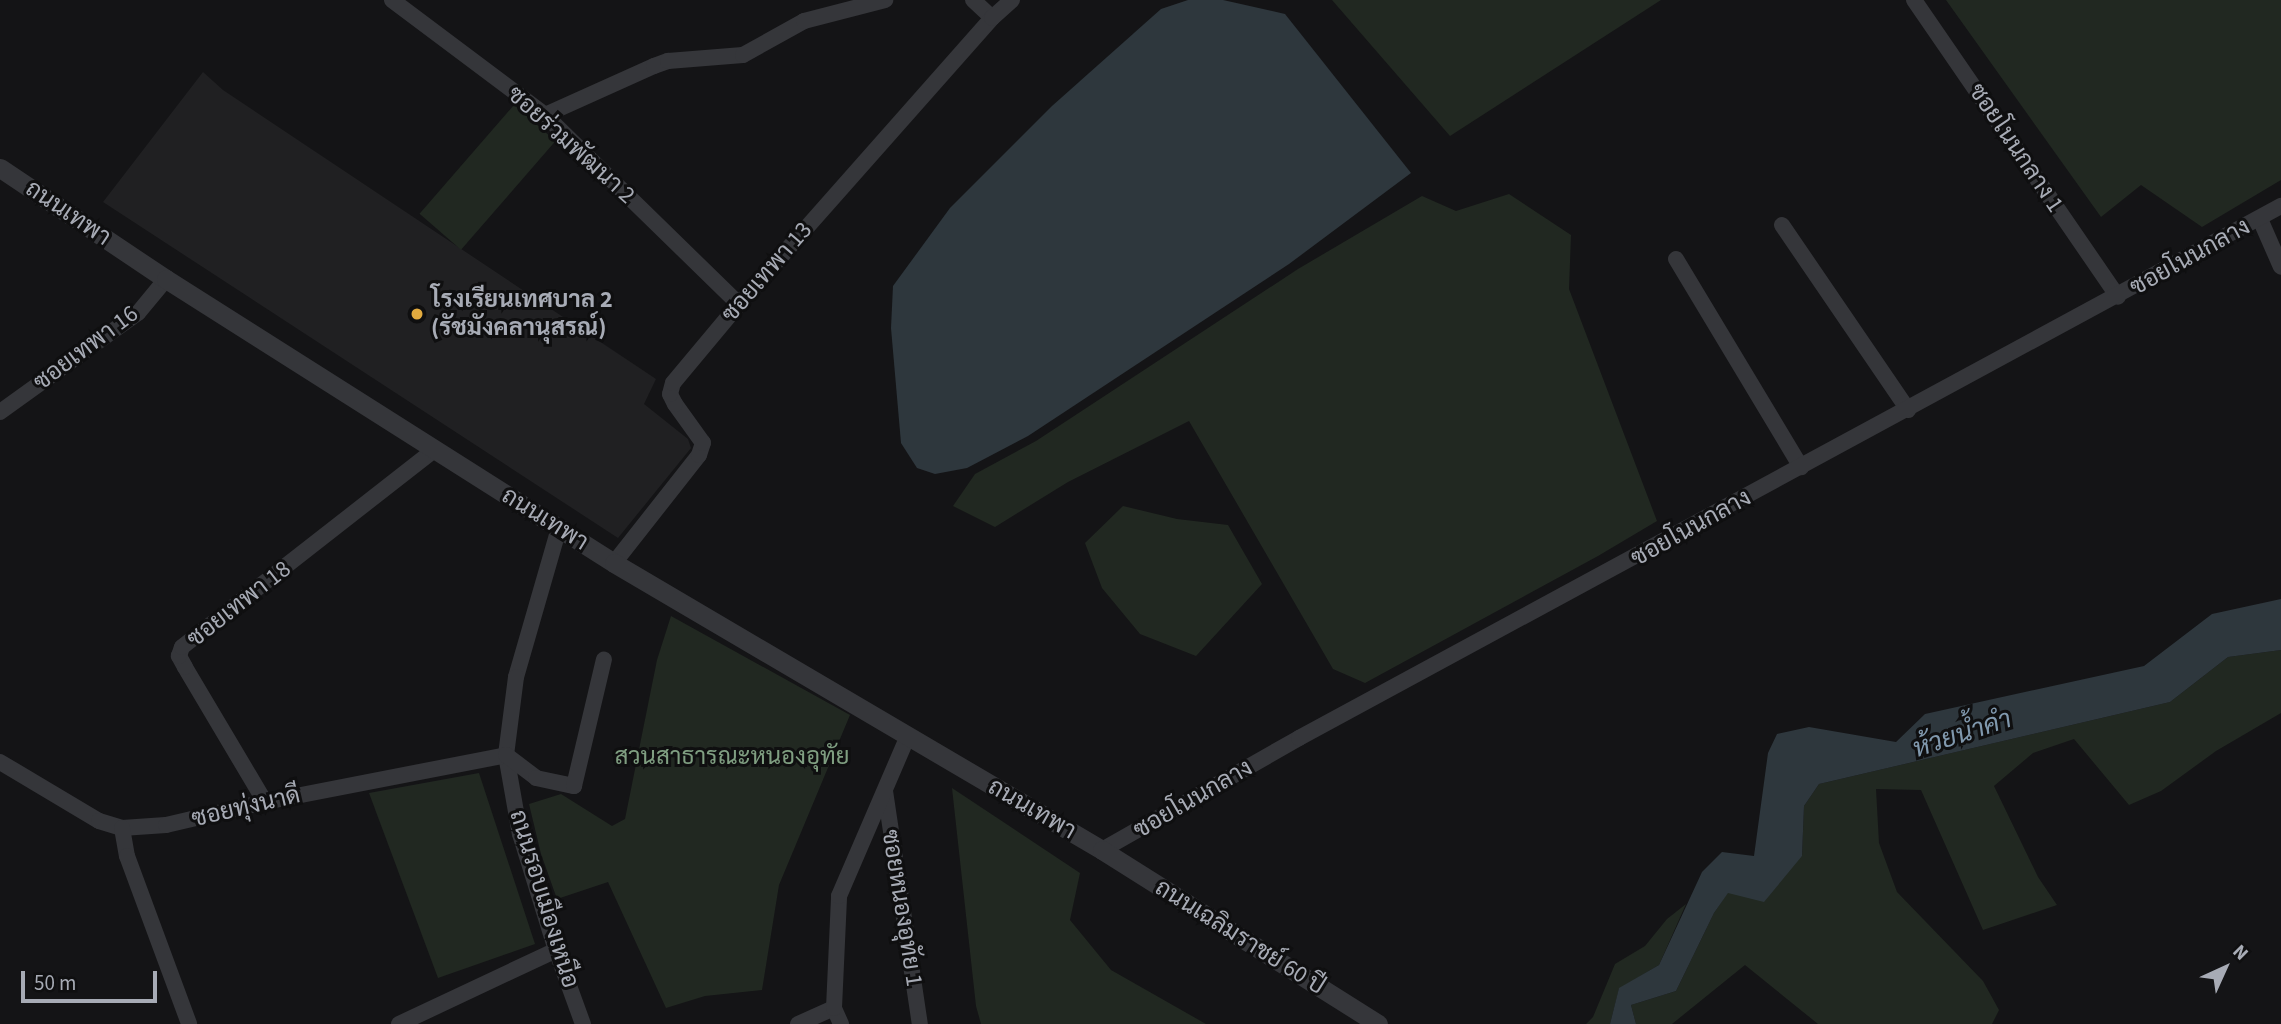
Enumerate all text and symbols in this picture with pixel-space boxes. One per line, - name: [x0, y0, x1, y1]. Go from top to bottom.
- street label: ซอยโนนกลาง 1: [1962, 78, 2070, 218]
- street label: ซอยร่วมพัฒนา 2: [501, 80, 641, 210]
- street label: ถนนเทพา: [20, 174, 116, 252]
- street label: ซอยโนนกลาง: [2125, 212, 2255, 302]
- street label: ซอยเทพา 13: [716, 216, 818, 328]
- place label: โรงเรียนเทศบาล 2 (รัชมังคลานุสรณ์): [431, 286, 613, 342]
- street label: ซอยเทพา 16: [28, 299, 144, 397]
- marker: โรงเรียนเทศบาล 2 (รัชมังคลานุสรณ์): [409, 306, 425, 322]
- street label: ถนนเทพา: [496, 481, 594, 557]
- street label: ซอยโนนกลาง: [1626, 483, 1756, 573]
- street label: ซอยเทพา 18: [182, 555, 296, 653]
- water label: ห้วยน้ำคำ: [1909, 703, 2015, 765]
- park label: สวนสาธารณะหนองอุทัย: [614, 743, 850, 771]
- street label: ซอยโนนกลาง: [1128, 753, 1258, 845]
- street label: ถนนเทพา: [983, 772, 1081, 846]
- street label: ซอยทุ่งนาดี: [189, 781, 303, 833]
- street label: ถนนรอบเมืองเหนือ: [503, 806, 585, 992]
- street label: ซอยหนองอุทัย 1: [875, 827, 929, 989]
- street label: ถนนเฉลิมราชย์ 60 ปี: [1150, 873, 1330, 1001]
- north arrow: [2190, 933, 2260, 1003]
- text: N: [2226, 939, 2254, 967]
- scale bar: [24, 958, 161, 1002]
- text: 50 m: [34, 968, 76, 998]

